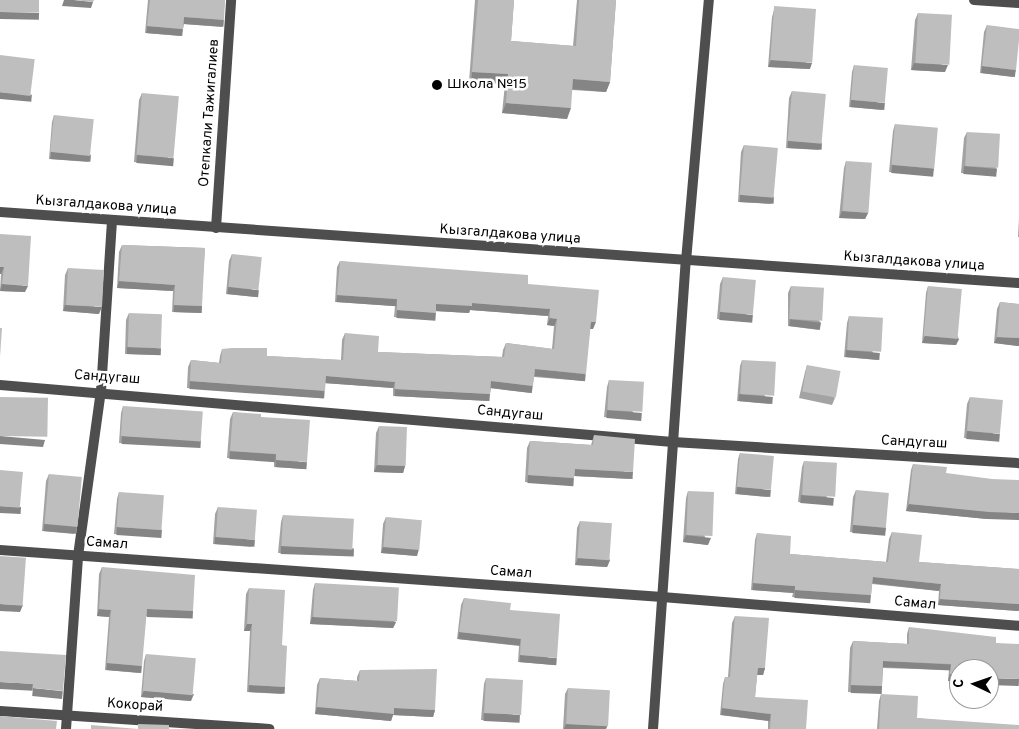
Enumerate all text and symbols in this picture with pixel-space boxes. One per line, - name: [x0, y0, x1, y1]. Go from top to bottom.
- street label: Отепкали Тажигалиев: [196, 38, 224, 188]
- place label: Школа №15: [447, 77, 527, 93]
- marker: Школа №15: [431, 79, 443, 91]
- street label: Кызгалдакова улица: [35, 193, 177, 219]
- street label: Кызгалдакова улица: [439, 222, 581, 248]
- street label: Кызгалдакова улица: [843, 249, 985, 275]
- street label: Сандугаш: [73, 367, 141, 389]
- street label: Сандугаш: [476, 403, 544, 425]
- street label: Сандугаш: [880, 433, 948, 453]
- street label: Самал: [85, 534, 129, 554]
- street label: Самал: [489, 563, 533, 583]
- street label: Самал: [893, 594, 937, 614]
- north arrow: [949, 659, 999, 709]
- text: С: [951, 678, 968, 688]
- street label: Кокорай: [106, 696, 164, 716]

